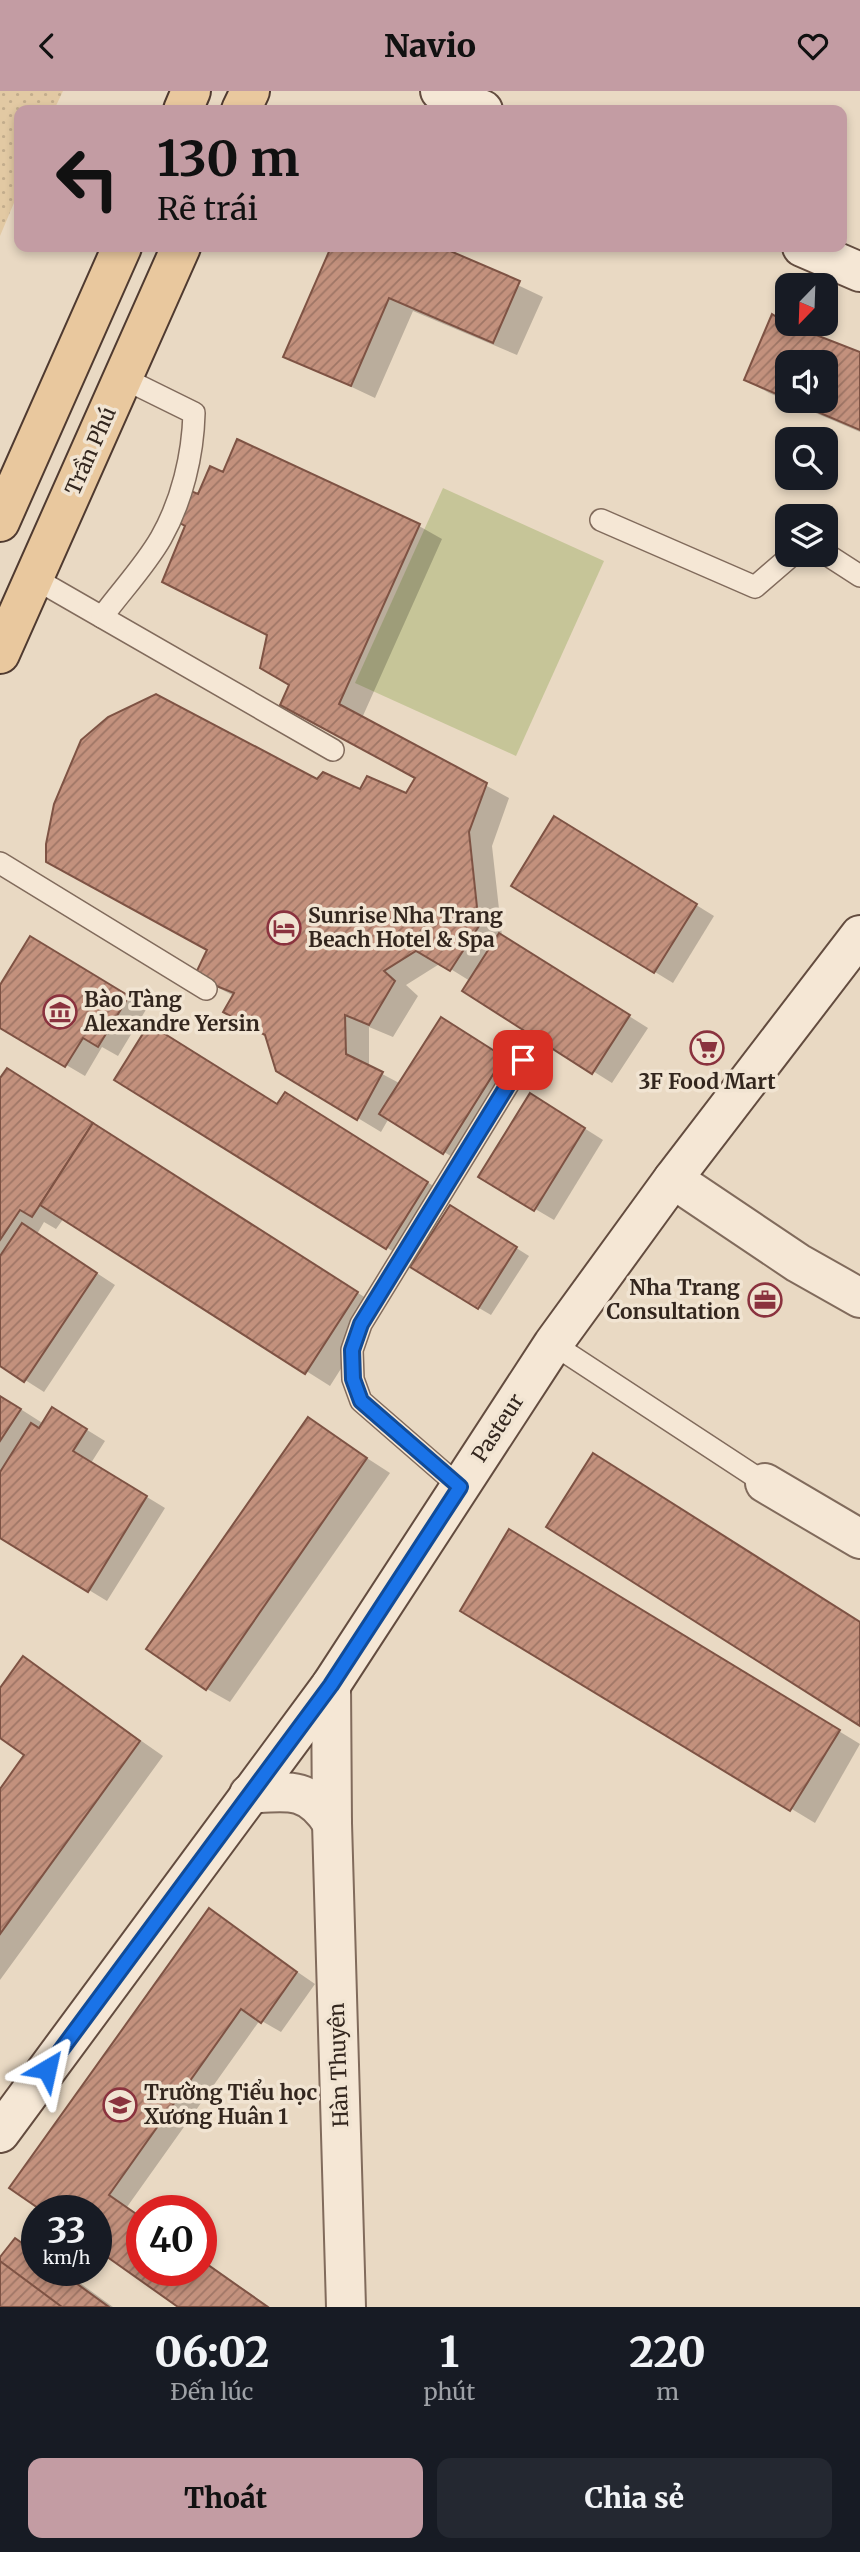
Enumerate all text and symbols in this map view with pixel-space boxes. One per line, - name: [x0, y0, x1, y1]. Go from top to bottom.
- text: Navio: [384, 26, 476, 66]
- icon: back: [28, 27, 66, 65]
- icon: heart: [794, 27, 832, 65]
- text: 130 m: [157, 128, 300, 189]
- icon: left: [42, 133, 133, 224]
- text: Rẽ trái: [157, 189, 258, 229]
- north arrow: [775, 273, 838, 336]
- map controls: [775, 273, 838, 567]
- button: sound: [775, 350, 838, 413]
- street label: Trần Phú: [59, 402, 122, 499]
- button: search: [775, 427, 838, 490]
- button: layers: [775, 504, 838, 567]
- place label: Sunrise Nha Trang Beach Hotel & Spa: [308, 902, 503, 953]
- hotel icon: Sunrise Nha Trang Beach Hotel & Spa: [265, 909, 303, 947]
- place label: Bào Tàng Alexandre Yersin: [83, 986, 260, 1037]
- museum icon: Bào Tàng Alexandre Yersin: [41, 993, 79, 1031]
- supermarket icon: 3F Food Mart: [688, 1029, 726, 1067]
- pin: [493, 1030, 553, 1090]
- icon: arrive: [504, 1041, 542, 1079]
- place label: 3F Food Mart: [638, 1068, 776, 1095]
- place label: Nha Trang Consultation: [606, 1274, 740, 1325]
- office icon: Nha Trang Consultation: [746, 1281, 784, 1319]
- street label: Pasteur: [466, 1388, 530, 1467]
- street label: Hàn Thuyên: [323, 2002, 354, 2128]
- position arrow: [10, 2032, 84, 2106]
- place label: Trường Tiểu học Xương Huân 1: [144, 2078, 318, 2130]
- school or university icon: Trường Tiểu học Xương Huân 1: [101, 2086, 139, 2124]
- speed limit sign: 40: [126, 2195, 217, 2286]
- text: 33: [47, 2209, 86, 2253]
- text: km/h: [43, 2246, 90, 2269]
- text: 06:02: [154, 2326, 269, 2378]
- text: 1: [440, 2326, 459, 2378]
- text: 220: [629, 2326, 706, 2378]
- text: Đến lúc: [170, 2377, 253, 2406]
- text: phút: [424, 2377, 475, 2406]
- text: m: [656, 2377, 679, 2406]
- button: Thoát: [28, 2458, 423, 2538]
- button: Chia sẻ: [437, 2458, 832, 2538]

